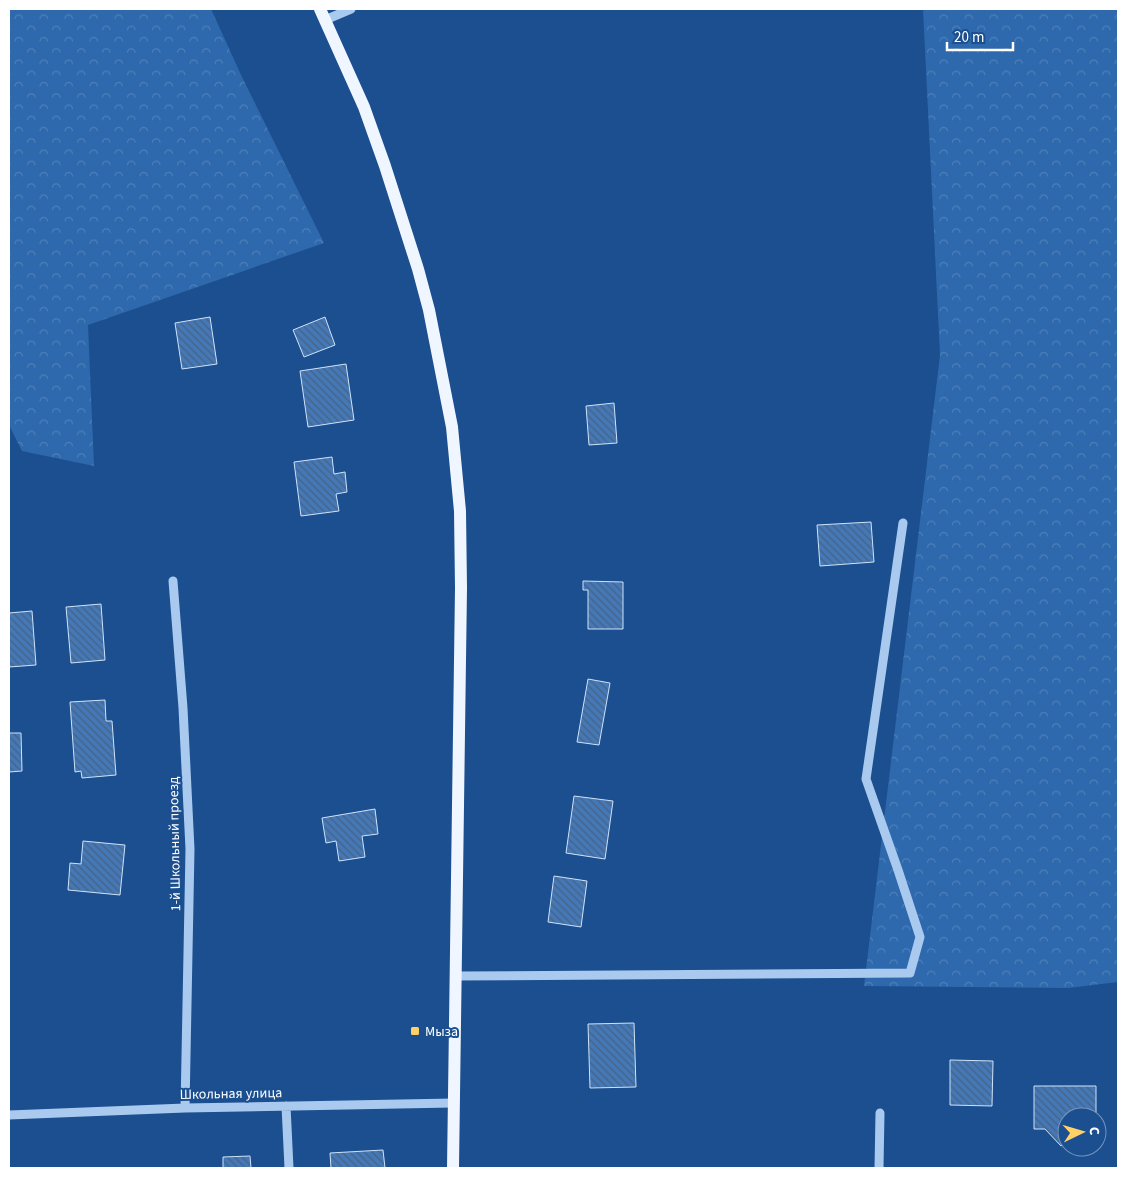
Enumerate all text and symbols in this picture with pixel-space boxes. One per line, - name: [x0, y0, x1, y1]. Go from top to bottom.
- scale bar: [947, 20, 1013, 52]
- text: 20 m: [954, 27, 984, 48]
- street label: 1-й Школьный проезд: [164, 776, 186, 912]
- place label: Мыза: [425, 1022, 458, 1042]
- marker: Мыза: [409, 1025, 421, 1037]
- street label: Школьная улица: [180, 1083, 282, 1105]
- north arrow: [1057, 1107, 1107, 1157]
- text: С: [1084, 1126, 1104, 1136]

